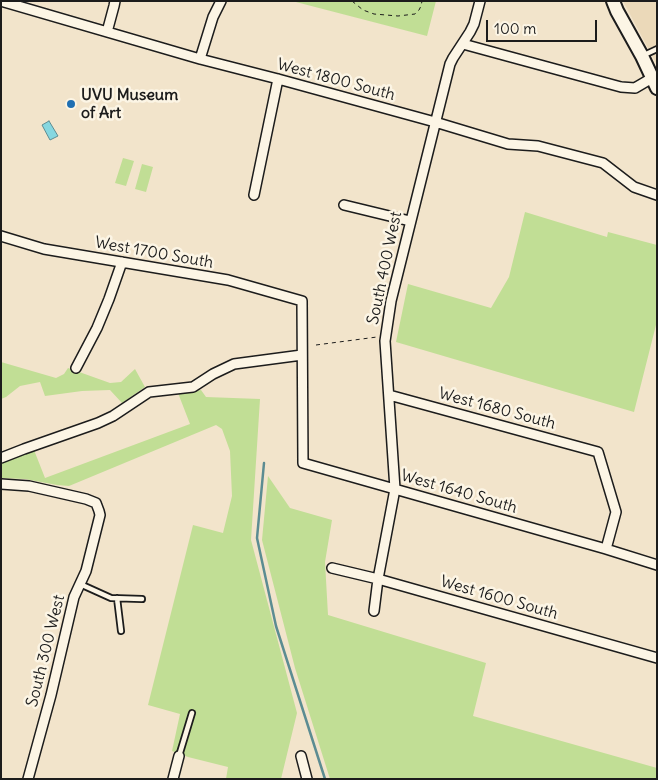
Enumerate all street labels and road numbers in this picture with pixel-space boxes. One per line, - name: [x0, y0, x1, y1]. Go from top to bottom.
- street label: West 1800 South: [275, 55, 397, 105]
- street label: South 400 West: [364, 210, 406, 326]
- street label: West 1700 South: [93, 233, 215, 273]
- street label: West 1680 South: [437, 384, 557, 434]
- street label: West 1640 South: [399, 466, 519, 518]
- street label: West 1600 South: [438, 572, 560, 624]
- street label: South 300 West: [23, 593, 69, 709]

